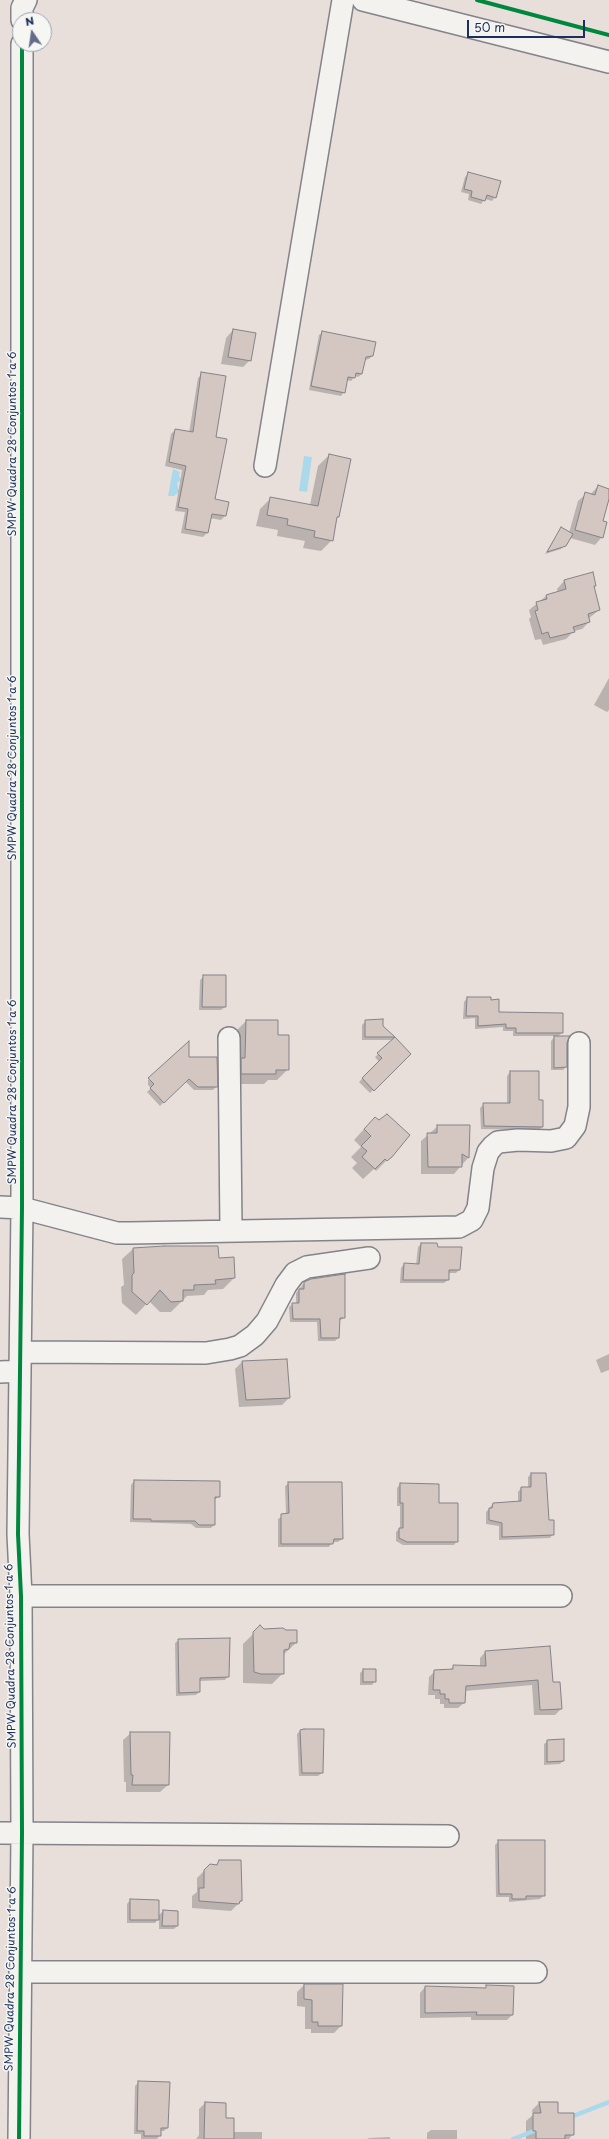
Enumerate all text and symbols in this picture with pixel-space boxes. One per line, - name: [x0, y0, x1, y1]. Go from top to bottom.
- north arrow: [12, 12, 52, 52]
- text: N: [23, 12, 36, 30]
- scale bar: [469, 12, 587, 38]
- text: 50 m: [474, 18, 505, 36]
- street label: SMPW Quadra 28 Conjuntos 1 a 6: [6, 352, 20, 536]
- street label: SMPW Quadra 28 Conjuntos 1 a 6: [6, 676, 20, 860]
- street label: SMPW Quadra 28 Conjuntos 1 a 6: [6, 1000, 20, 1184]
- street label: SMPW Quadra 28 Conjuntos 1 a 6: [3, 1563, 19, 1749]
- street label: SMPW Quadra 28 Conjuntos 1 a 6: [3, 1886, 19, 2072]

